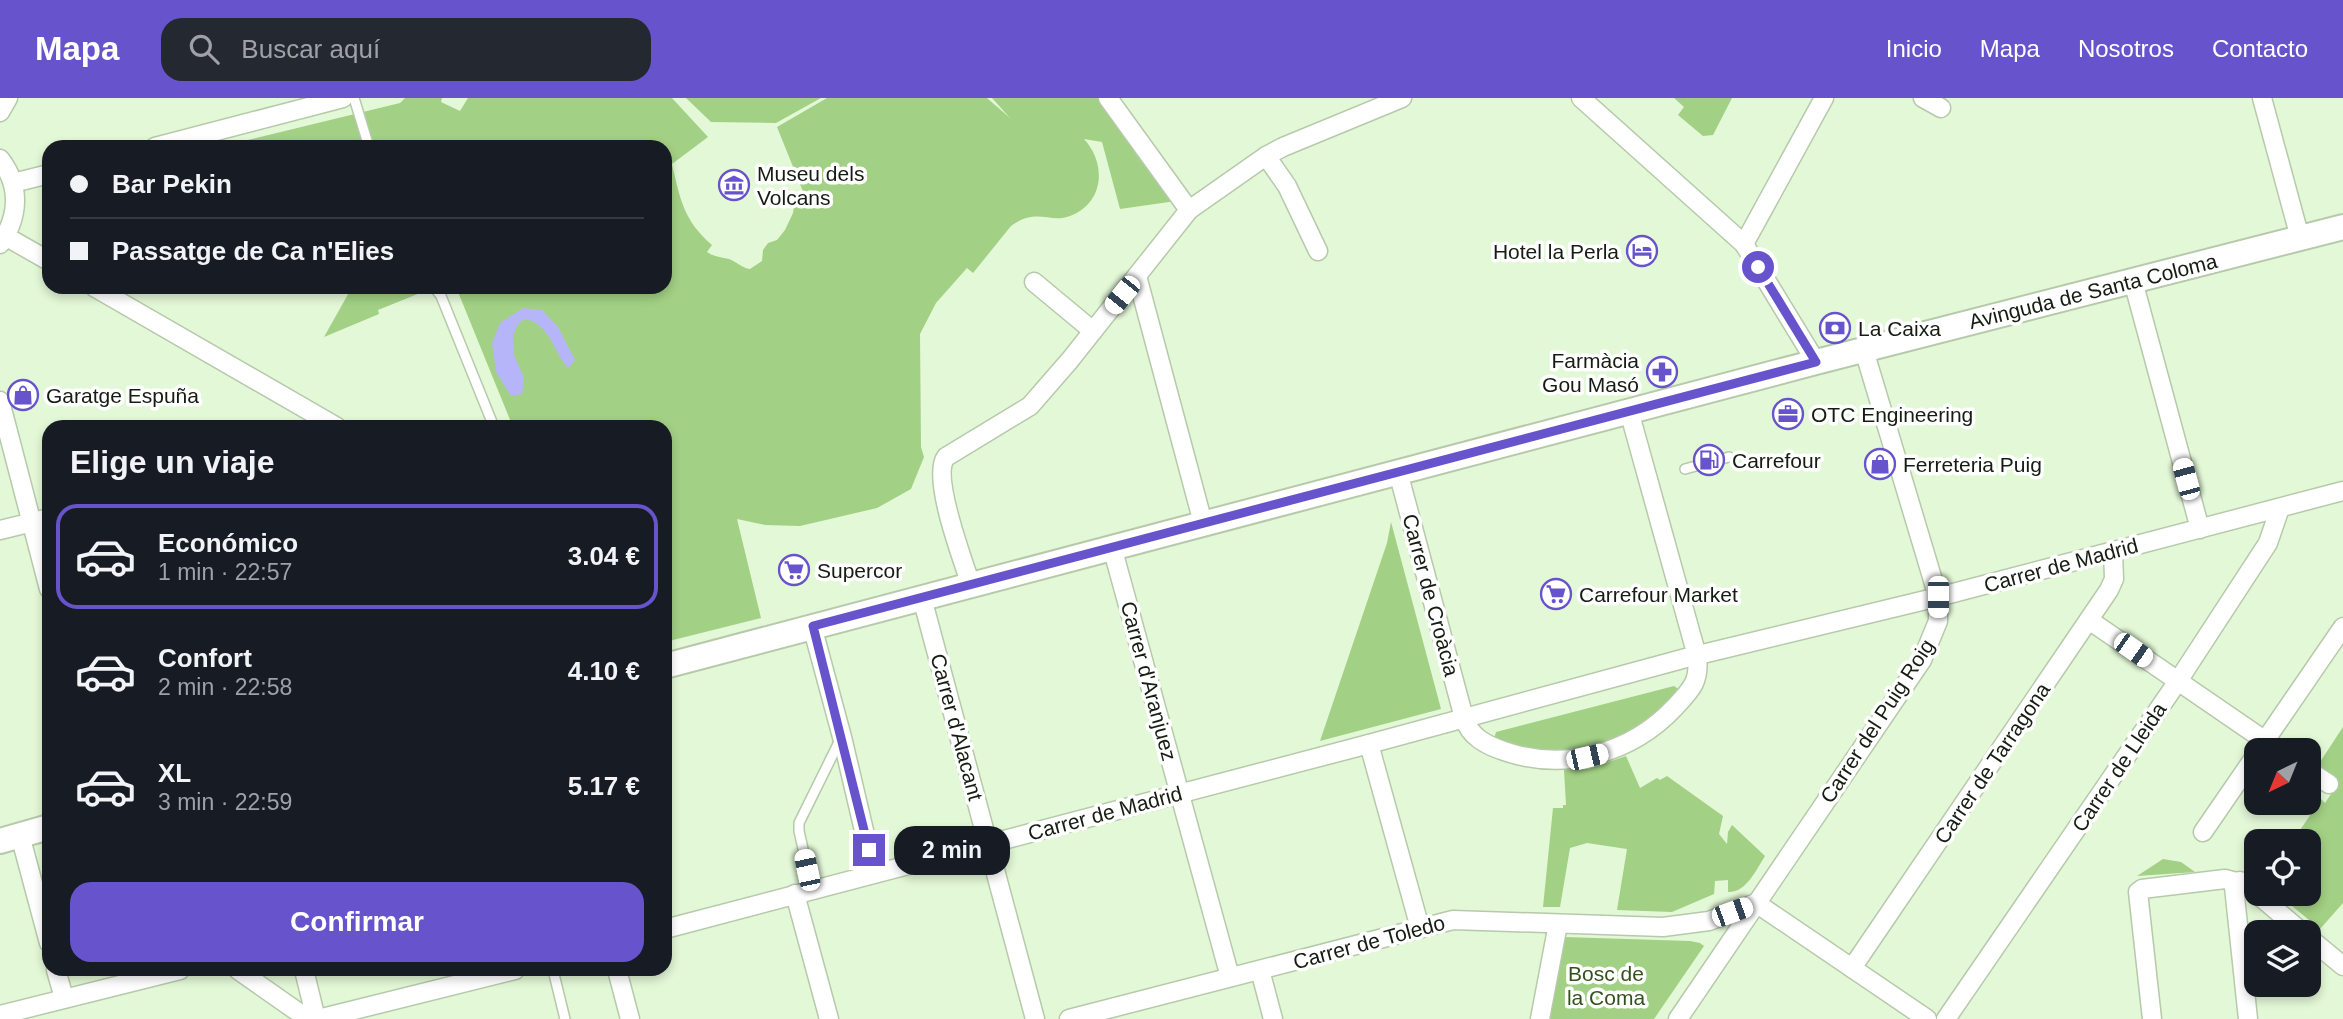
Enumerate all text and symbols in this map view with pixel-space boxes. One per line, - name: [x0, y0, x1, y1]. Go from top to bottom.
- search box: [161, 18, 651, 81]
- text: Mapa: [35, 30, 119, 67]
- icon: search: [185, 30, 223, 68]
- text: Buscar aquí: [241, 34, 380, 64]
- text: Inicio: [1886, 35, 1942, 62]
- text: Mapa: [1980, 35, 2040, 62]
- text: Nosotros: [2078, 35, 2174, 62]
- text: Contacto: [2212, 35, 2308, 62]
- place label: Museu dels Volcans: [757, 162, 864, 209]
- museum icon: Museu dels Volcans: [717, 168, 751, 202]
- text: Bar Pekin: [112, 169, 232, 199]
- hotel icon: Hotel la Perla: [1625, 234, 1659, 268]
- text: Passatge de Ca n'Elies: [112, 236, 394, 266]
- place label: Hotel la Perla: [1493, 240, 1619, 263]
- street label: Avinguda de Santa Coloma: [1966, 249, 2220, 333]
- route start: [1742, 251, 1774, 283]
- car: [1101, 272, 1144, 318]
- bank icon: La Caixa: [1818, 311, 1852, 345]
- place label: La Caixa: [1858, 317, 1941, 340]
- place label: Farmàcia Gou Masó: [1542, 349, 1639, 396]
- pharmacy icon: Farmàcia Gou Masó: [1645, 355, 1679, 389]
- shop icon: Garatge Espuña: [6, 378, 40, 412]
- place label: Garatge Espuña: [46, 384, 199, 407]
- office icon: OTC Engineering: [1771, 397, 1805, 431]
- place label: OTC Engineering: [1811, 403, 1973, 426]
- fuel station icon: Carrefour: [1692, 443, 1726, 477]
- text: Elige un viaje: [70, 444, 275, 480]
- shop icon: Ferreteria Puig: [1863, 447, 1897, 481]
- place label: Carrefour: [1732, 449, 1821, 472]
- place label: Ferreteria Puig: [1903, 453, 2042, 476]
- car: [2171, 456, 2202, 502]
- street label: Carrer de Croàcia: [1398, 511, 1464, 679]
- icon: car: [74, 525, 137, 588]
- text: Económico: [158, 528, 298, 558]
- street label: Carrer de Madrid: [1981, 533, 2141, 597]
- text: 3.04 €: [568, 541, 640, 571]
- supermarket icon: Supercor: [777, 553, 811, 587]
- text: 1 min · 22:57: [158, 559, 292, 585]
- place label: Supercor: [817, 559, 902, 582]
- car: [1928, 576, 1949, 618]
- supermarket icon: Carrefour Market: [1539, 577, 1573, 611]
- place label: Carrefour Market: [1579, 583, 1738, 606]
- street label: Carrer d'Aranjuez: [1117, 599, 1181, 763]
- car: [2110, 629, 2157, 671]
- street label: Carrer del Puig Roig: [1816, 635, 1938, 807]
- icon: car: [74, 640, 137, 703]
- text: Confort: [158, 643, 252, 673]
- street label: Carrer d'Alacant: [926, 651, 988, 803]
- text: 4.10 €: [568, 656, 640, 686]
- text: 2 min · 22:58: [158, 674, 292, 700]
- street label: Carrer de Tarragona: [1930, 678, 2054, 848]
- street label: Carrer de Lleida: [2067, 698, 2171, 836]
- north arrow: [2244, 738, 2320, 816]
- map controls: [2244, 738, 2321, 997]
- car: [1565, 742, 1610, 772]
- icon: car: [74, 755, 137, 818]
- text: XL: [158, 758, 191, 788]
- text: 5.17 €: [568, 771, 640, 801]
- street label: Carrer de Madrid: [1025, 781, 1185, 845]
- text: 3 min · 22:59: [158, 789, 292, 815]
- callout: 2 min: [894, 826, 1009, 874]
- button: locate: [2244, 829, 2321, 906]
- route end: [853, 834, 885, 866]
- text: 2 min: [922, 837, 982, 863]
- car: [793, 847, 822, 893]
- button: Confirmar: [70, 882, 644, 962]
- car: [1709, 895, 1756, 929]
- street label: Carrer de Toledo: [1291, 911, 1447, 973]
- button: layers: [2244, 920, 2321, 997]
- park label: Bosc de la Coma: [1567, 962, 1645, 1009]

